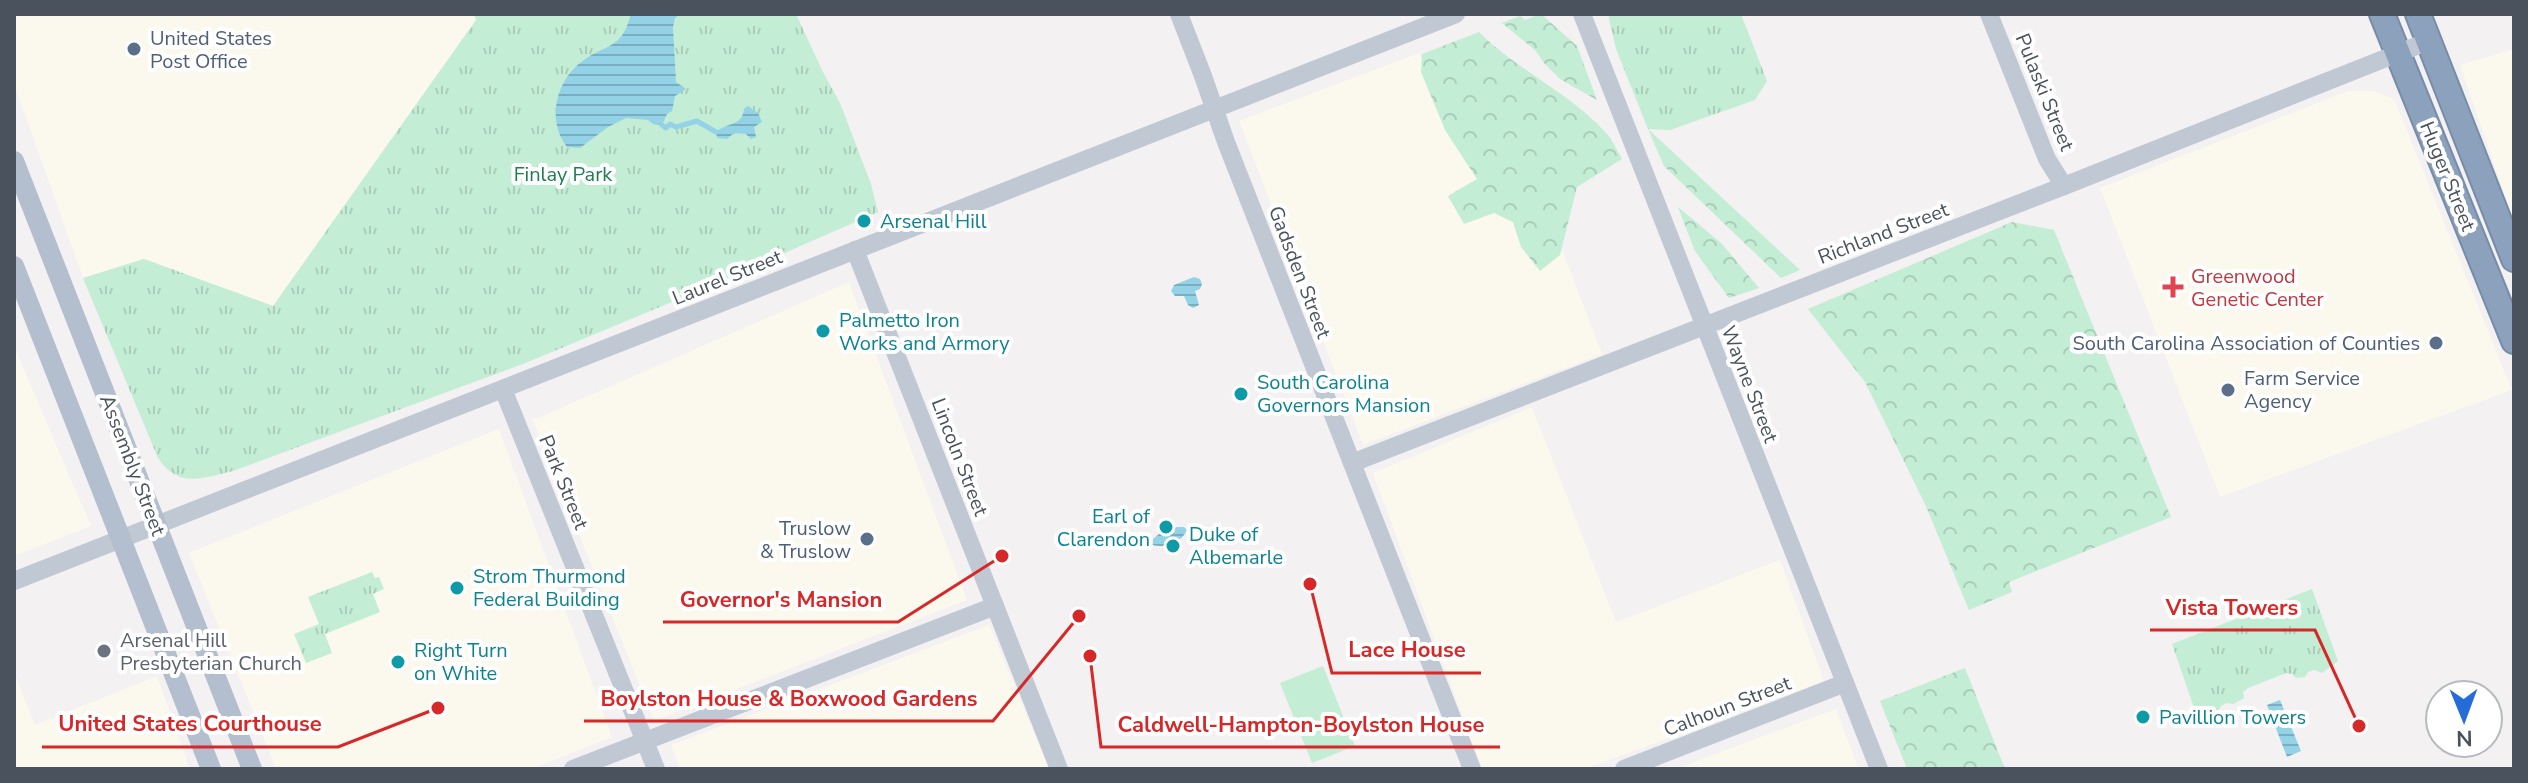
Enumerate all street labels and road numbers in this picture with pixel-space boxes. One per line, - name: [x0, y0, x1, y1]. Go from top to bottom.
- street label: Pulaski Street: [2009, 30, 2081, 156]
- street label: Huger Street: [2413, 118, 2482, 236]
- street label: Richland Street: [1814, 196, 1953, 271]
- street label: Gadsden Street: [1262, 202, 1338, 343]
- street label: Laurel Street: [668, 243, 787, 312]
- street label: Wayne Street: [1715, 322, 1785, 448]
- street label: Assembly Street: [93, 391, 172, 540]
- street label: Lincoln Street: [925, 394, 995, 521]
- street label: Park Street: [532, 431, 595, 534]
- street label: Calhoun Street: [1660, 669, 1796, 743]

